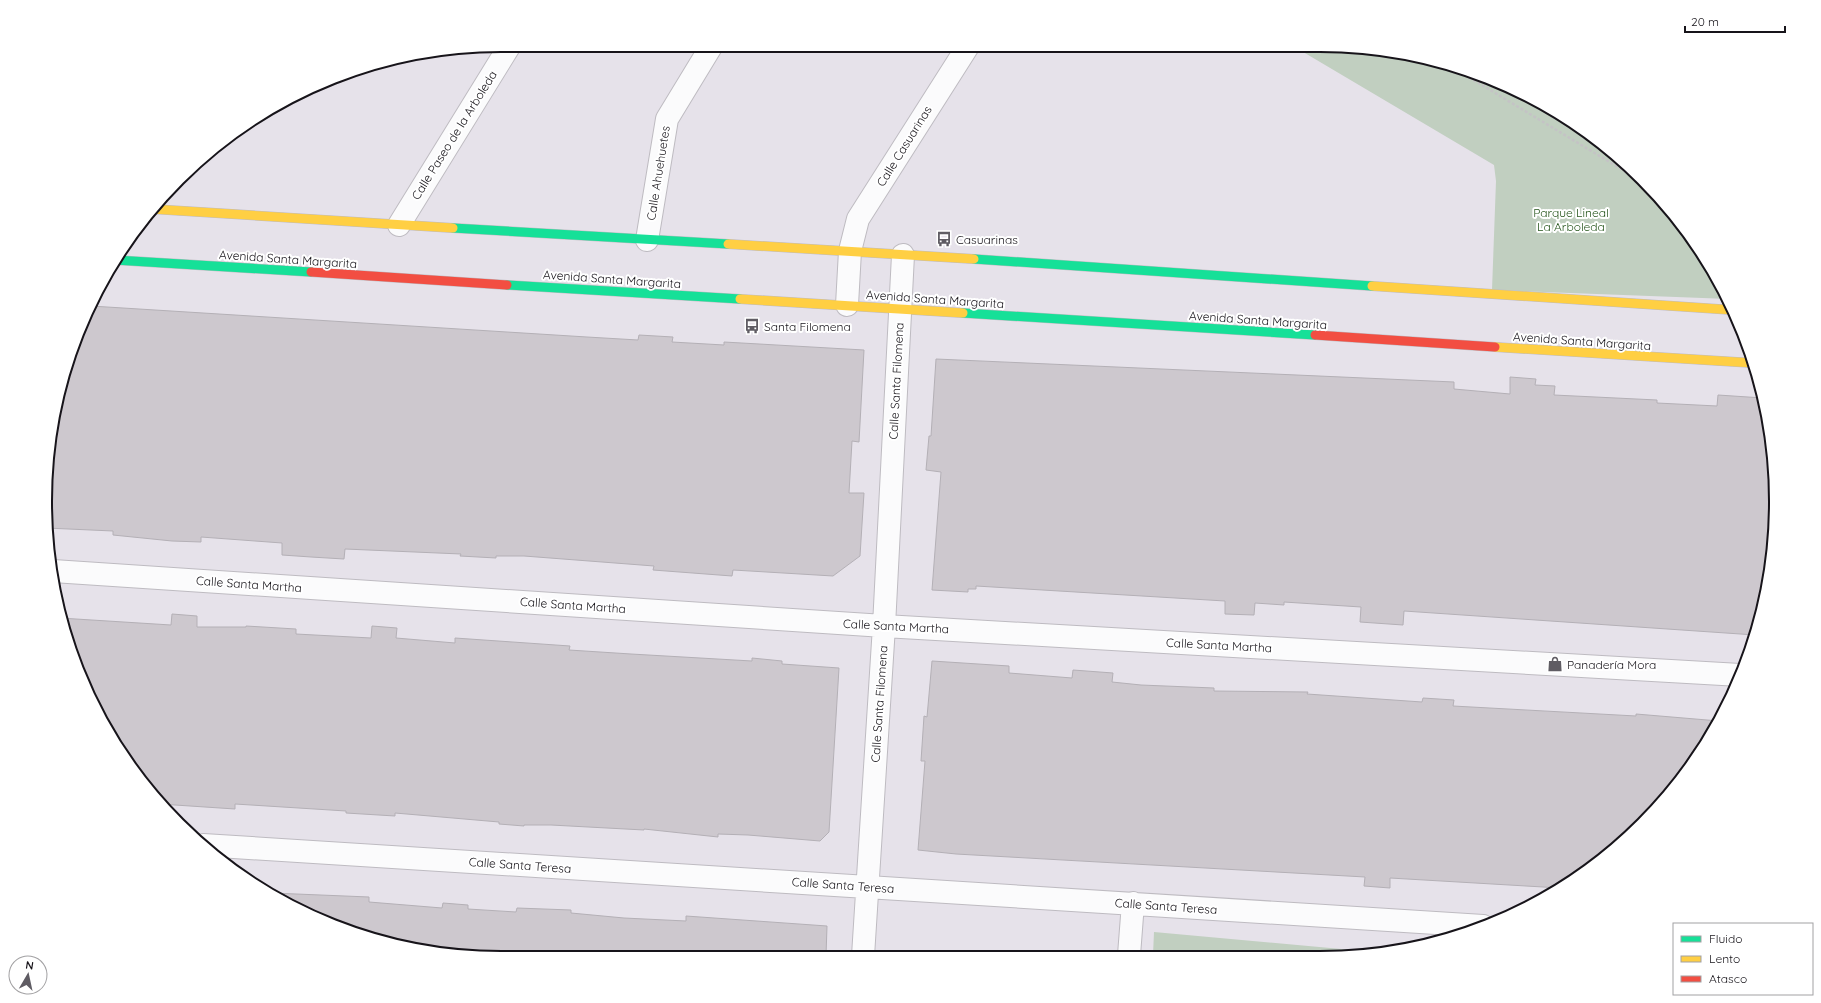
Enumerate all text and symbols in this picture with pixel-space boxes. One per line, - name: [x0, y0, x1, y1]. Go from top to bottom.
- scale bar: [1685, 8, 1785, 34]
- text: 20 m: [1691, 14, 1719, 29]
- street label: Calle Paseo de la Arboleda: [408, 68, 500, 202]
- street label: Calle Casuarinas: [873, 103, 935, 189]
- street label: Calle Ahuehuetes: [643, 124, 673, 221]
- park label: Parque Lineal La Arboleda: [1533, 205, 1609, 234]
- bus stop icon: Casuarinas: [935, 230, 953, 248]
- place label: Casuarinas: [956, 232, 1018, 247]
- street label: Avenida Santa Margarita: [219, 247, 357, 271]
- street label: Avenida Santa Margarita: [543, 267, 681, 291]
- street label: Avenida Santa Margarita: [866, 287, 1004, 311]
- street label: Avenida Santa Margarita: [1189, 308, 1327, 332]
- bus stop icon: Santa Filomena: [743, 317, 761, 335]
- place label: Santa Filomena: [764, 319, 851, 334]
- street label: Calle Santa Filomena: [885, 322, 907, 440]
- street label: Avenida Santa Margarita: [1513, 329, 1651, 353]
- street label: Calle Santa Martha: [196, 573, 302, 595]
- street label: Calle Santa Martha: [520, 594, 626, 616]
- street label: Calle Santa Martha: [843, 616, 949, 636]
- street label: Calle Santa Martha: [1166, 635, 1272, 655]
- street label: Calle Santa Filomena: [867, 645, 891, 763]
- shop icon: Panadería Mora: [1546, 655, 1564, 673]
- place label: Panadería Mora: [1567, 657, 1656, 672]
- street label: Calle Santa Teresa: [468, 854, 572, 876]
- street label: Calle Santa Teresa: [791, 874, 895, 896]
- street label: Calle Santa Teresa: [1114, 895, 1218, 917]
- legend: [1673, 923, 1813, 995]
- text: Fluido: [1709, 931, 1742, 946]
- text: Lento: [1709, 951, 1740, 966]
- north arrow: [8, 955, 48, 995]
- text: N: [24, 958, 35, 973]
- text: Atasco: [1709, 971, 1747, 986]

